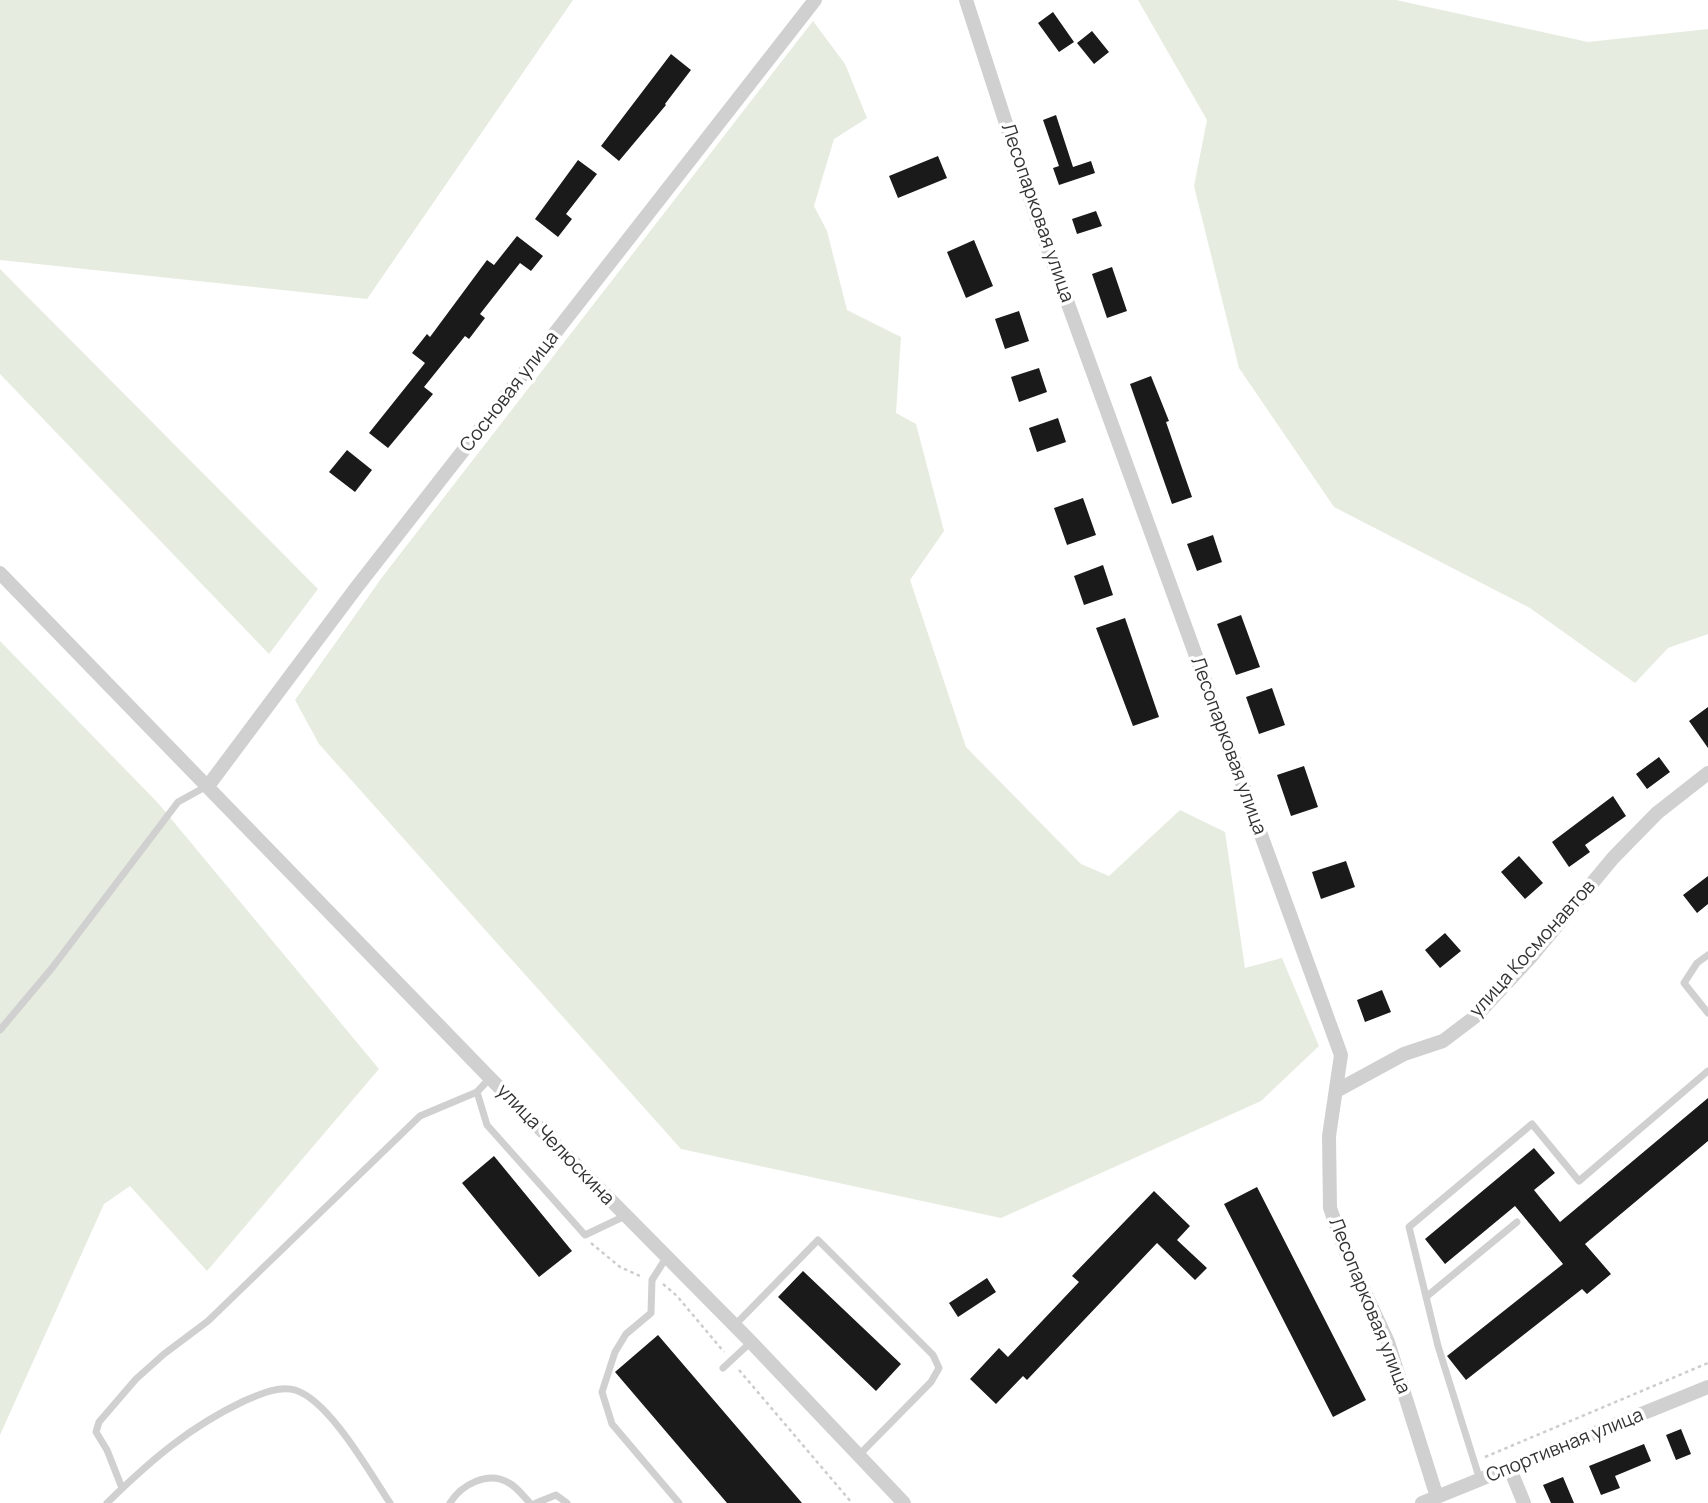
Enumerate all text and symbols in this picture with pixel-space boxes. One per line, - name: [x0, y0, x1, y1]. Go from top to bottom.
- street label: Лесопарковая улица: [996, 121, 1078, 305]
- street label: Сосновая улица: [456, 327, 564, 457]
- street label: Лесопарковая улица: [1185, 654, 1271, 838]
- street label: улица Космонавтов: [1465, 876, 1601, 1022]
- street label: улица Челюскина: [491, 1080, 619, 1210]
- street label: Лесопарковая улица: [1323, 1215, 1415, 1397]
- street label: Спортивная улица: [1483, 1404, 1647, 1488]

